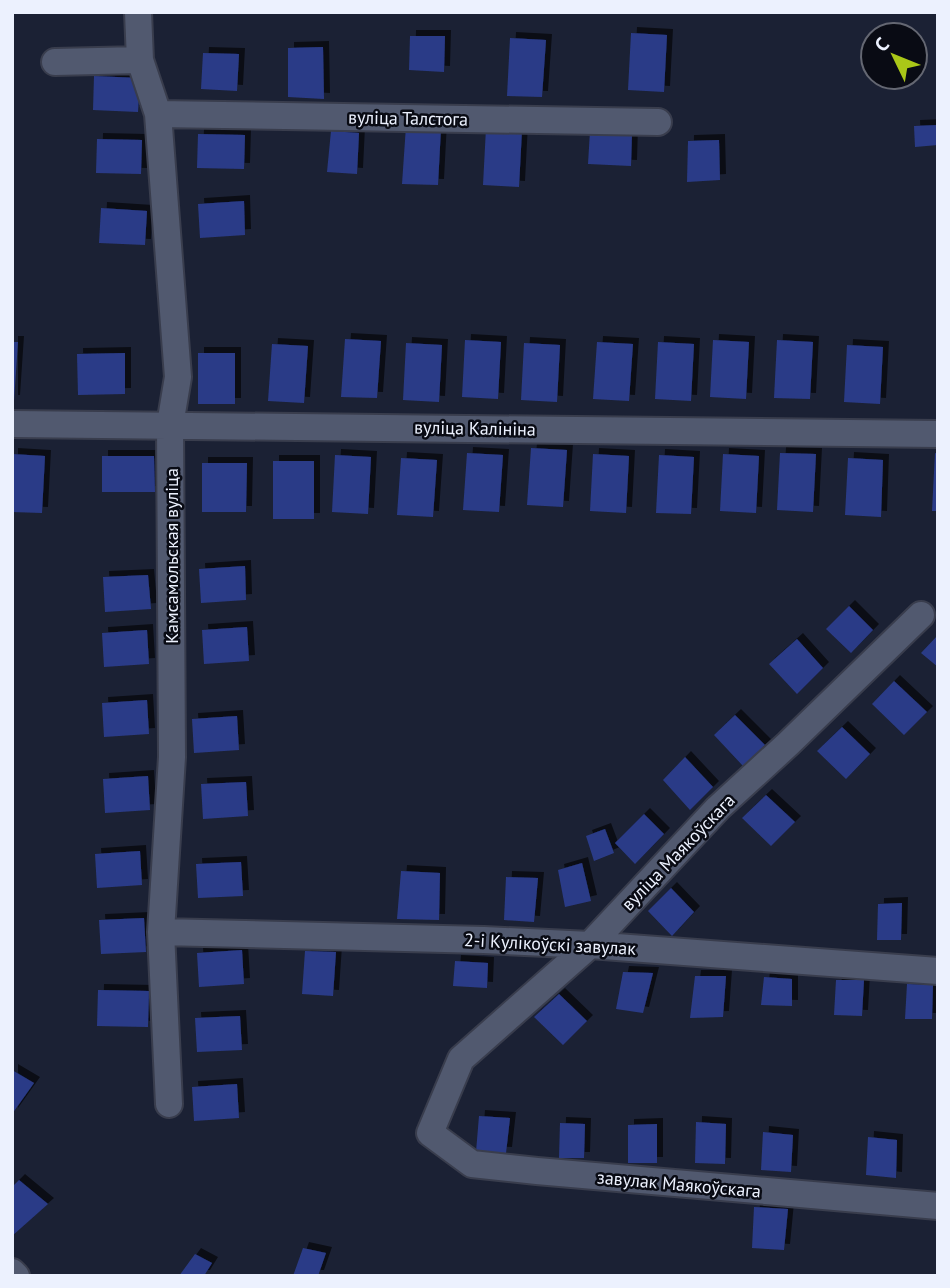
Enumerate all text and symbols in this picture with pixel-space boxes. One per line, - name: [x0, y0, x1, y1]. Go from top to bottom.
- north arrow: [859, 21, 929, 91]
- text: С: [869, 32, 894, 56]
- street label: вуліца Талстога: [348, 105, 468, 131]
- street label: вуліца Калініна: [414, 415, 536, 441]
- street label: Камсамольская вуліца: [160, 468, 183, 644]
- street label: вуліца Маякоўскага: [616, 789, 740, 915]
- street label: 2-і Кулікоўскі завулак: [464, 928, 637, 960]
- street label: завулак Маякоўскага: [596, 1165, 762, 1203]

